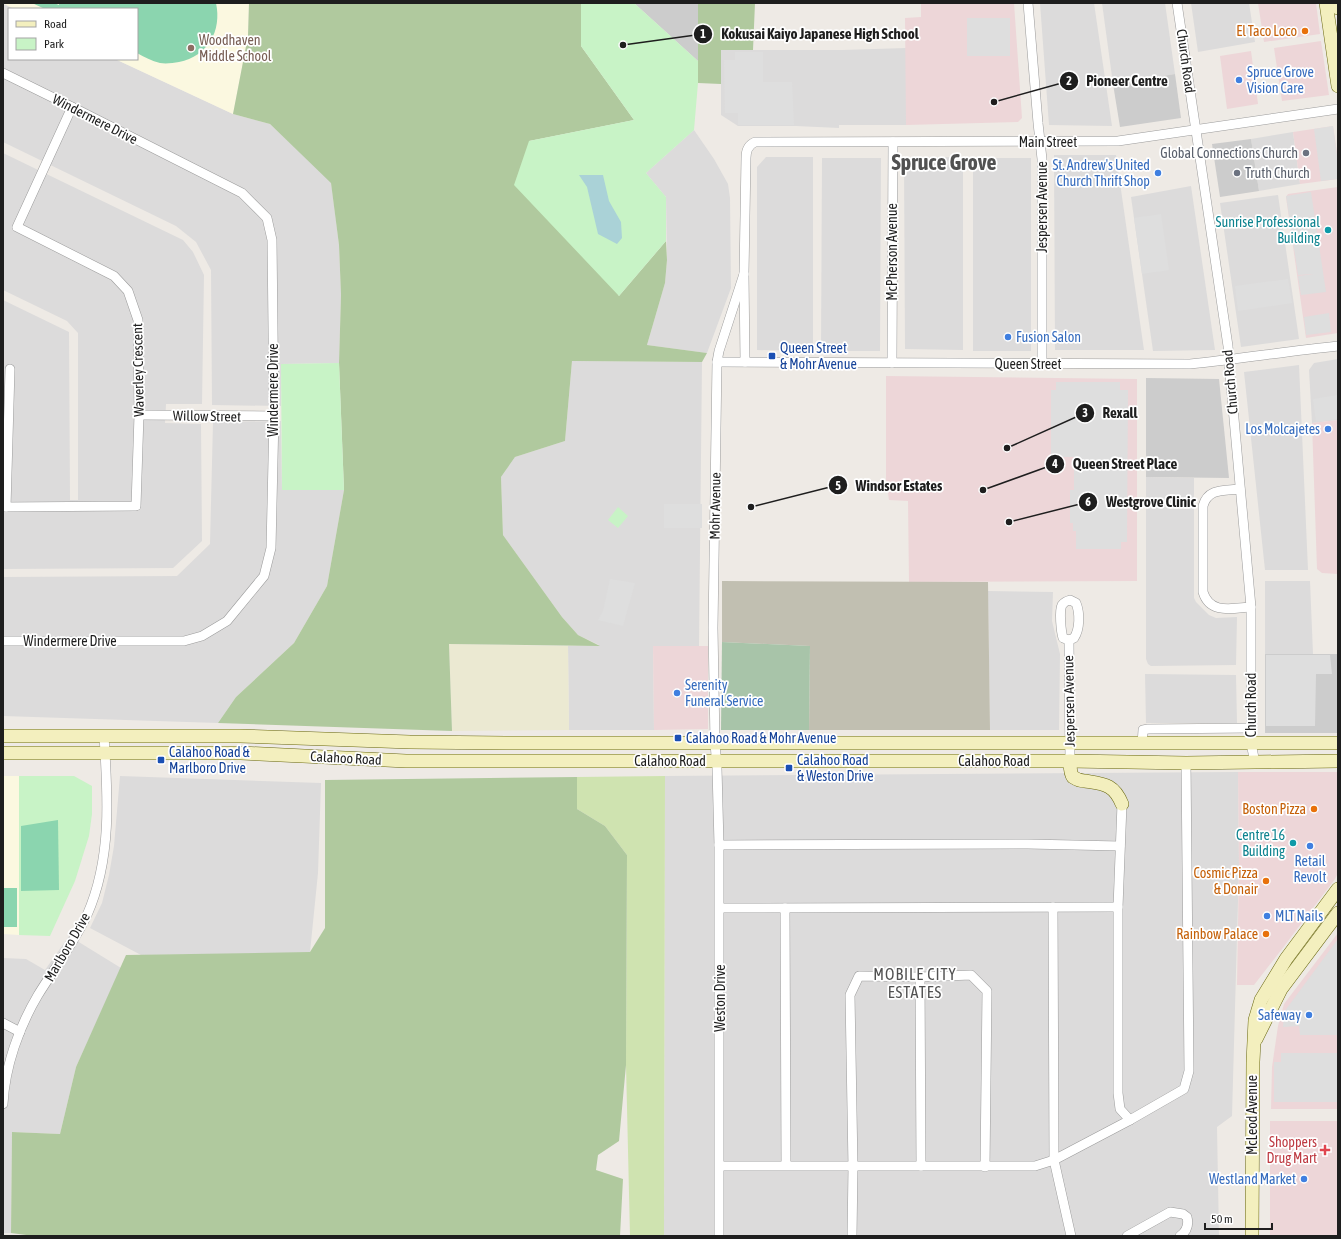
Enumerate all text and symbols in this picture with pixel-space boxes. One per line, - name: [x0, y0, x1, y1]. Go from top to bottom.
- legend: [8, 8, 138, 60]
- text: Road: [44, 17, 67, 31]
- callout: Kokusai Kaiyo Japanese High School: [693, 20, 927, 47]
- place label: El Taco Loco: [1236, 23, 1297, 39]
- text: Kokusai Kaiyo Japanese High School: [721, 25, 920, 42]
- marker: El Taco Loco: [1300, 26, 1310, 36]
- text: 1: [700, 27, 706, 41]
- street label: Church Road: [1174, 28, 1198, 94]
- place label: Woodhaven Middle School: [199, 32, 272, 64]
- text: Park: [44, 37, 65, 51]
- marker: Woodhaven Middle School: [186, 43, 196, 53]
- place label: Spruce Grove Vision Care: [1247, 64, 1314, 96]
- callout: Pioneer Centre: [1059, 67, 1176, 94]
- text: Pioneer Centre: [1086, 72, 1168, 89]
- text: 2: [1066, 74, 1072, 88]
- marker: Spruce Grove Vision Care: [1234, 75, 1244, 85]
- street label: Windermere Drive: [50, 91, 140, 147]
- street label: Main Street: [1019, 134, 1077, 150]
- place label: Global Connections Church: [1160, 145, 1298, 161]
- marker: Global Connections Church: [1301, 148, 1311, 158]
- district label: Spruce Grove: [891, 149, 997, 175]
- place label: St. Andrew's United Church Thrift Shop: [1052, 157, 1150, 189]
- street label: Jespersen Avenue: [1034, 161, 1050, 253]
- place label: Truth Church: [1245, 165, 1310, 181]
- marker: St. Andrew's United Church Thrift Shop: [1153, 168, 1163, 178]
- marker: Truth Church: [1232, 168, 1242, 178]
- street label: McPherson Avenue: [884, 203, 900, 301]
- place label: Sunrise Professional Building: [1216, 214, 1320, 246]
- marker: Sunrise Professional Building: [1323, 225, 1333, 235]
- street label: Waverley Crescent: [129, 323, 147, 417]
- place label: Fusion Salon: [1016, 329, 1081, 345]
- marker: Fusion Salon: [1003, 332, 1013, 342]
- place label: Queen Street & Mohr Avenue: [780, 340, 857, 372]
- street label: Windermere Drive: [265, 343, 281, 437]
- street label: Church Road: [1219, 349, 1241, 415]
- marker: Queen Street & Mohr Avenue: [767, 351, 777, 361]
- street label: Queen Street: [994, 356, 1062, 372]
- callout: Rexall: [1075, 399, 1146, 426]
- text: Rexall: [1102, 404, 1139, 421]
- text: 3: [1082, 406, 1088, 420]
- street label: Willow Street: [173, 407, 241, 425]
- place label: Los Molcajetes: [1245, 421, 1320, 437]
- marker: Los Molcajetes: [1323, 424, 1333, 434]
- callout: Queen Street Place: [1045, 450, 1185, 477]
- text: Queen Street Place: [1073, 455, 1177, 472]
- text: 4: [1051, 457, 1058, 471]
- street label: Mohr Avenue: [706, 472, 724, 540]
- callout: Windsor Estates: [828, 472, 951, 499]
- text: Windsor Estates: [855, 477, 943, 494]
- text: 5: [835, 479, 841, 493]
- callout: Westgrove Clinic: [1078, 488, 1204, 515]
- text: Westgrove Clinic: [1105, 493, 1196, 510]
- text: 6: [1085, 495, 1091, 509]
- street label: Windermere Drive: [23, 633, 117, 649]
- street label: Jespersen Avenue: [1060, 655, 1078, 747]
- street label: Church Road: [1243, 673, 1259, 737]
- place label: Serenity Funeral Service: [685, 677, 763, 709]
- marker: Serenity Funeral Service: [672, 688, 682, 698]
- place label: Calahoo Road & Mohr Avenue: [686, 730, 836, 746]
- marker: Calahoo Road & Mohr Avenue: [673, 733, 683, 743]
- place label: Calahoo Road & Marlboro Drive: [169, 744, 251, 776]
- street label: Calahoo Road: [310, 748, 382, 768]
- place label: Calahoo Road & Weston Drive: [797, 752, 874, 784]
- street label: Calahoo Road: [634, 753, 706, 769]
- street label: Calahoo Road: [958, 753, 1030, 769]
- marker: Calahoo Road & Marlboro Drive: [156, 755, 166, 765]
- marker: Calahoo Road & Weston Drive: [784, 763, 794, 773]
- place label: Boston Pizza: [1242, 801, 1306, 817]
- marker: Boston Pizza: [1309, 804, 1319, 814]
- place label: Centre 16 Building: [1236, 827, 1285, 859]
- marker: Centre 16 Building: [1288, 838, 1298, 848]
- marker: Retail Revolt: [1305, 841, 1315, 851]
- place label: Retail Revolt: [1293, 853, 1327, 885]
- place label: Cosmic Pizza & Donair: [1193, 865, 1259, 897]
- marker: Cosmic Pizza & Donair: [1261, 876, 1271, 886]
- place label: MLT Nails: [1275, 908, 1323, 924]
- street label: Marlboro Drive: [41, 910, 93, 984]
- marker: MLT Nails: [1262, 911, 1272, 921]
- place label: Rainbow Palace: [1176, 926, 1258, 942]
- marker: Rainbow Palace: [1261, 929, 1271, 939]
- street label: Weston Drive: [712, 964, 728, 1032]
- district label: MOBILE CITY ESTATES: [873, 965, 957, 1001]
- place label: Safeway: [1258, 1007, 1301, 1023]
- marker: Safeway: [1304, 1010, 1314, 1020]
- street label: McLeod Avenue: [1244, 1075, 1260, 1155]
- place label: Shoppers Drug Mart: [1266, 1134, 1317, 1166]
- marker: Shoppers Drug Mart: [1320, 1145, 1330, 1155]
- place label: Westland Market: [1209, 1171, 1296, 1187]
- marker: Westland Market: [1299, 1174, 1309, 1184]
- scale bar: [1205, 1205, 1272, 1231]
- text: 50 m: [1211, 1212, 1233, 1226]

